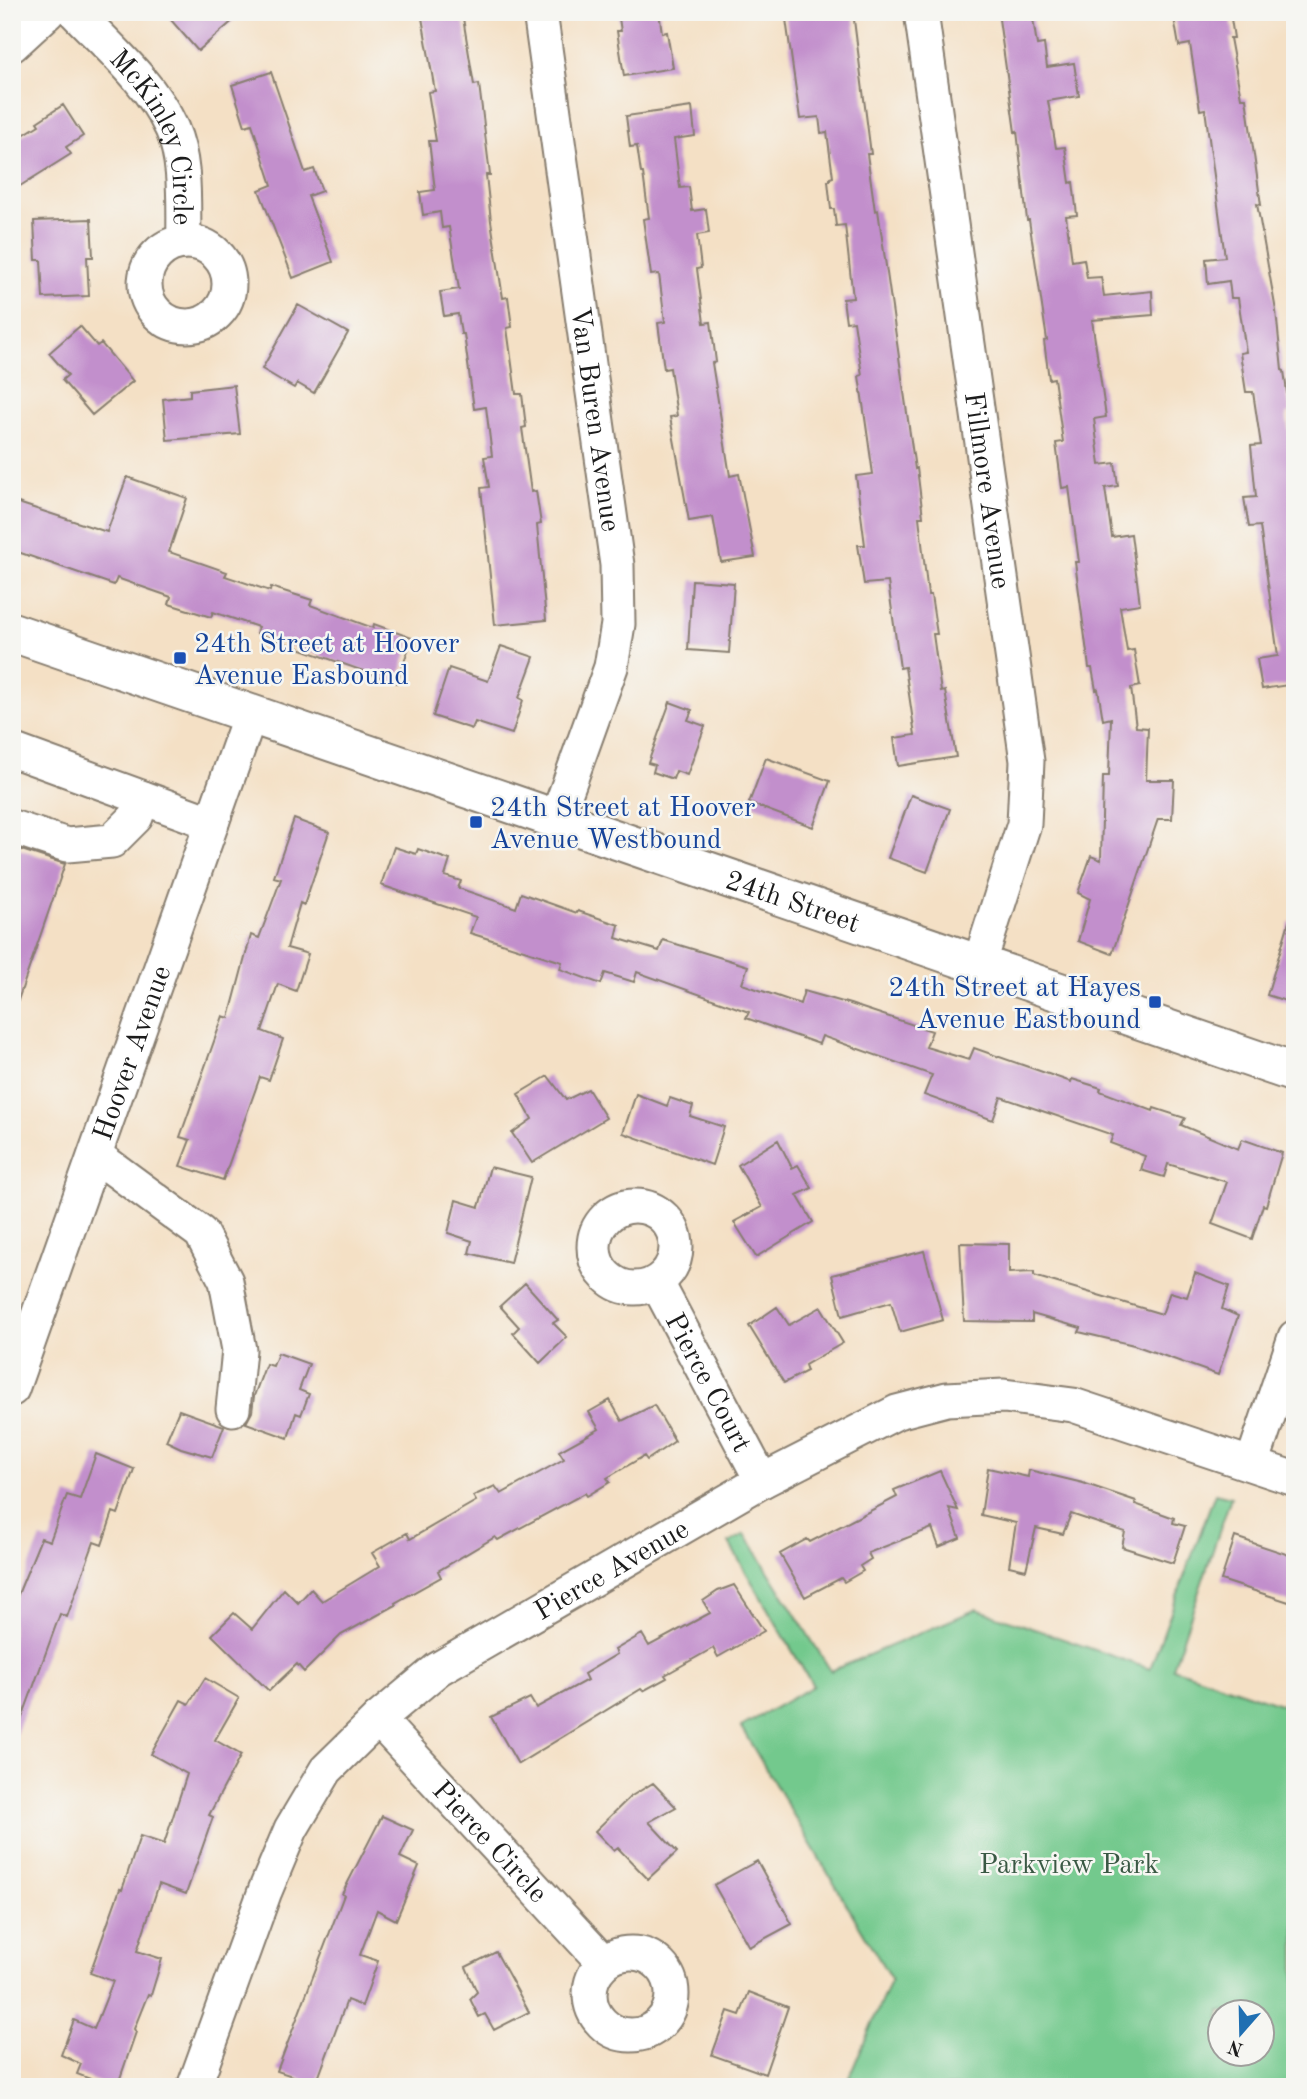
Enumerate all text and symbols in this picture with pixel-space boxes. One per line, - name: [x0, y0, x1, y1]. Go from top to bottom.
- street label: McKinley Circle: [103, 45, 195, 225]
- street label: Van Buren Avenue: [564, 305, 623, 534]
- street label: Fillmore Avenue: [958, 390, 1014, 591]
- place label: 24th Street at Hoover Avenue Easbound: [194, 631, 459, 691]
- marker: 24th Street at Hoover Avenue Easbound: [172, 650, 188, 666]
- place label: 24th Street at Hoover Avenue Westbound: [490, 795, 755, 855]
- marker: 24th Street at Hoover Avenue Westbound: [468, 814, 484, 830]
- street label: 24th Street: [722, 867, 863, 939]
- street label: Hoover Avenue: [90, 962, 177, 1144]
- place label: 24th Street at Hayes Avenue Eastbound: [888, 975, 1141, 1035]
- marker: 24th Street at Hayes Avenue Eastbound: [1147, 994, 1163, 1010]
- street label: Pierce Court: [659, 1309, 755, 1457]
- street label: Pierce Avenue: [530, 1516, 694, 1627]
- street label: Pierce Circle: [426, 1777, 551, 1909]
- park label: Parkview Park: [979, 1852, 1159, 1880]
- north arrow: [1206, 1997, 1276, 2068]
- text: N: [1226, 2035, 1246, 2058]

